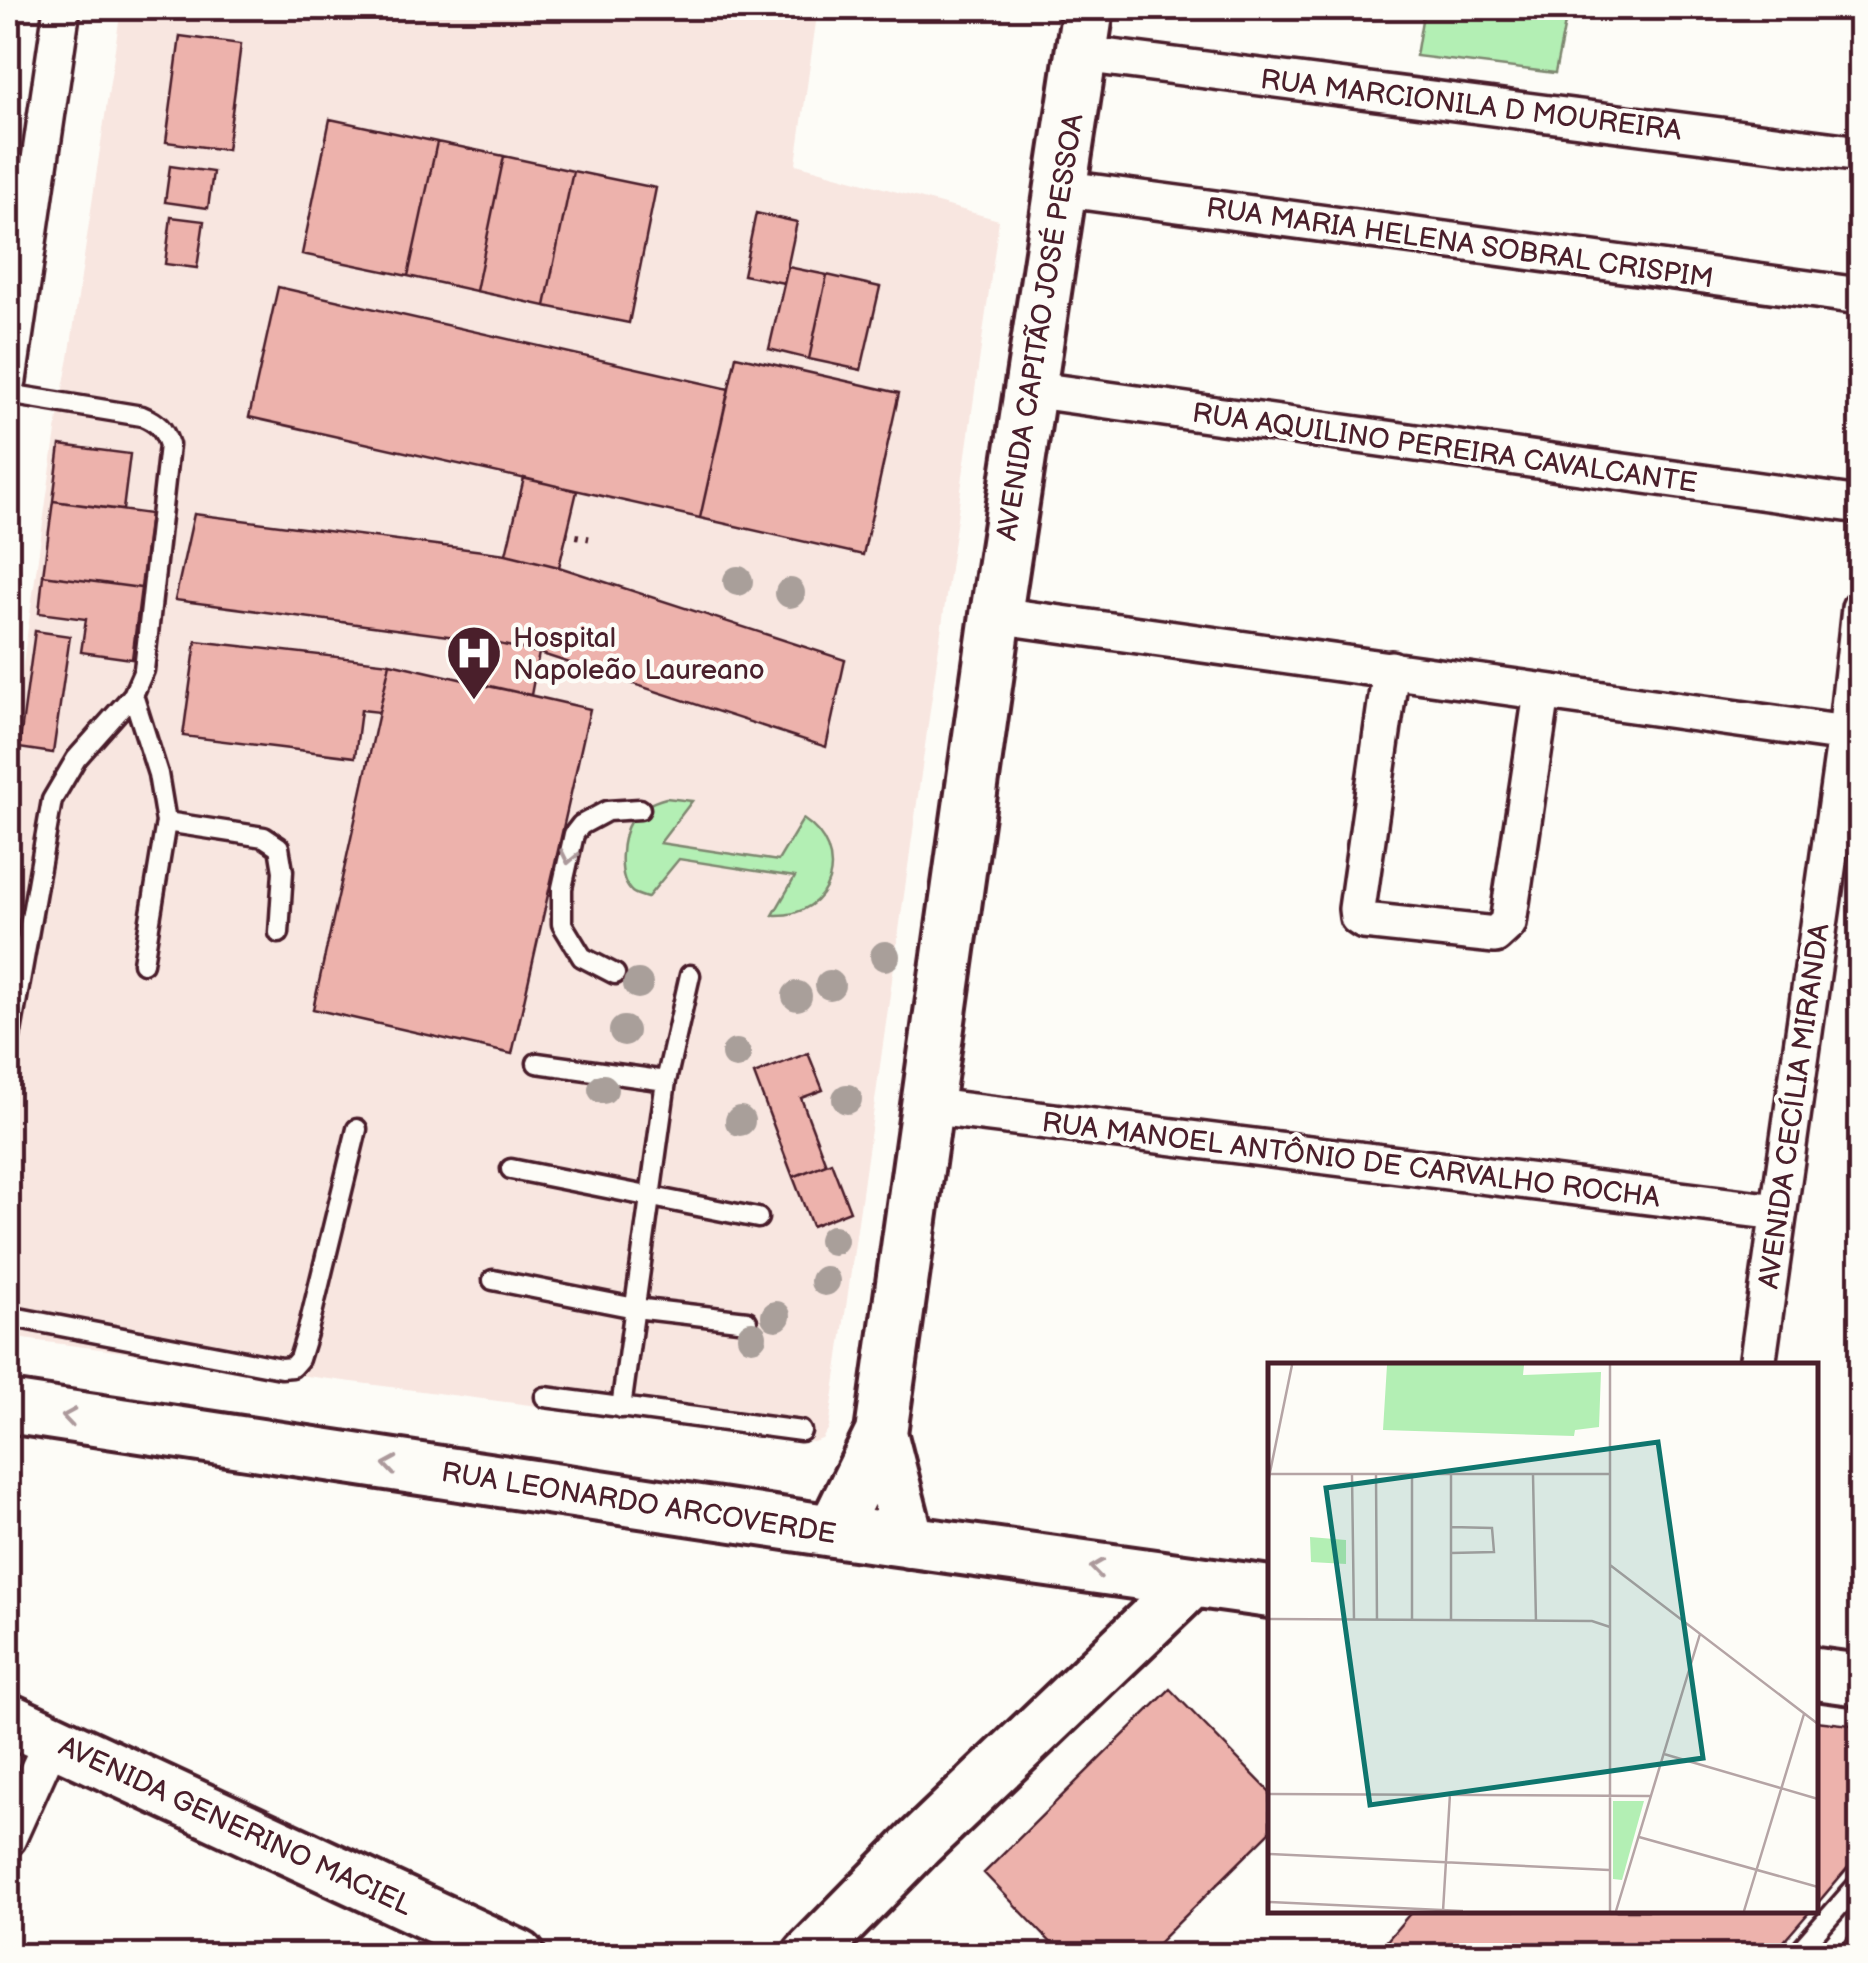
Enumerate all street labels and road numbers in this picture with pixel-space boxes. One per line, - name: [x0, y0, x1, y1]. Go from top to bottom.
- street label: RUA MARCIONILA D MOUREIRA: [1258, 63, 1684, 148]
- street label: AVENIDA CAPITÃO JOSÉ PESSOA: [989, 111, 1091, 543]
- street label: RUA MARIA HELENA SOBRAL CRISPIM: [1204, 192, 1715, 295]
- street label: RUA AQUILINO PEREIRA CAVALCANTE: [1190, 397, 1699, 500]
- street label: AVENIDA CECÍLIA MIRANDA: [1752, 921, 1837, 1291]
- street label: RUA MANOEL ANTÔNIO DE CARVALHO ROCHA: [1040, 1105, 1663, 1215]
- street label: RUA LEONARDO ARCOVERDE: [439, 1456, 838, 1551]
- street label: AVENIDA GENERINO MACIEL: [54, 1730, 417, 1923]

